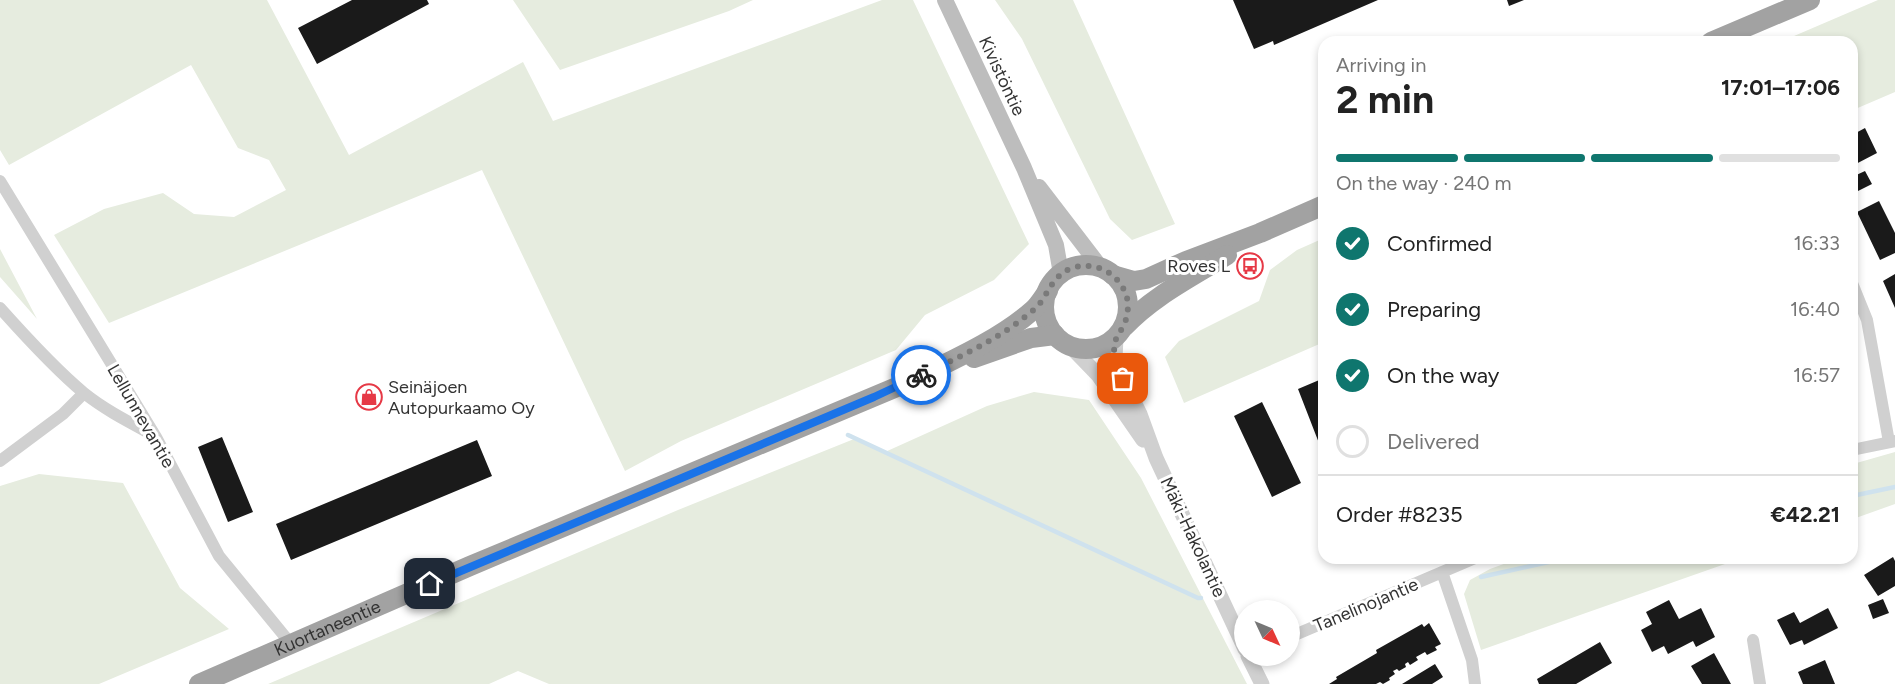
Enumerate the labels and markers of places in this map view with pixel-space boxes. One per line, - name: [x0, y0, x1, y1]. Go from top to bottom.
- bus stop icon: Roves L: [1235, 251, 1265, 281]
- place label: Roves L: [1167, 255, 1231, 277]
- pin: [1097, 353, 1148, 404]
- place label: Seinäjoen Autopurkaamo Oy: [388, 376, 535, 419]
- shop icon: Seinäjoen Autopurkaamo Oy: [354, 382, 384, 412]
- pin: [404, 558, 455, 609]

